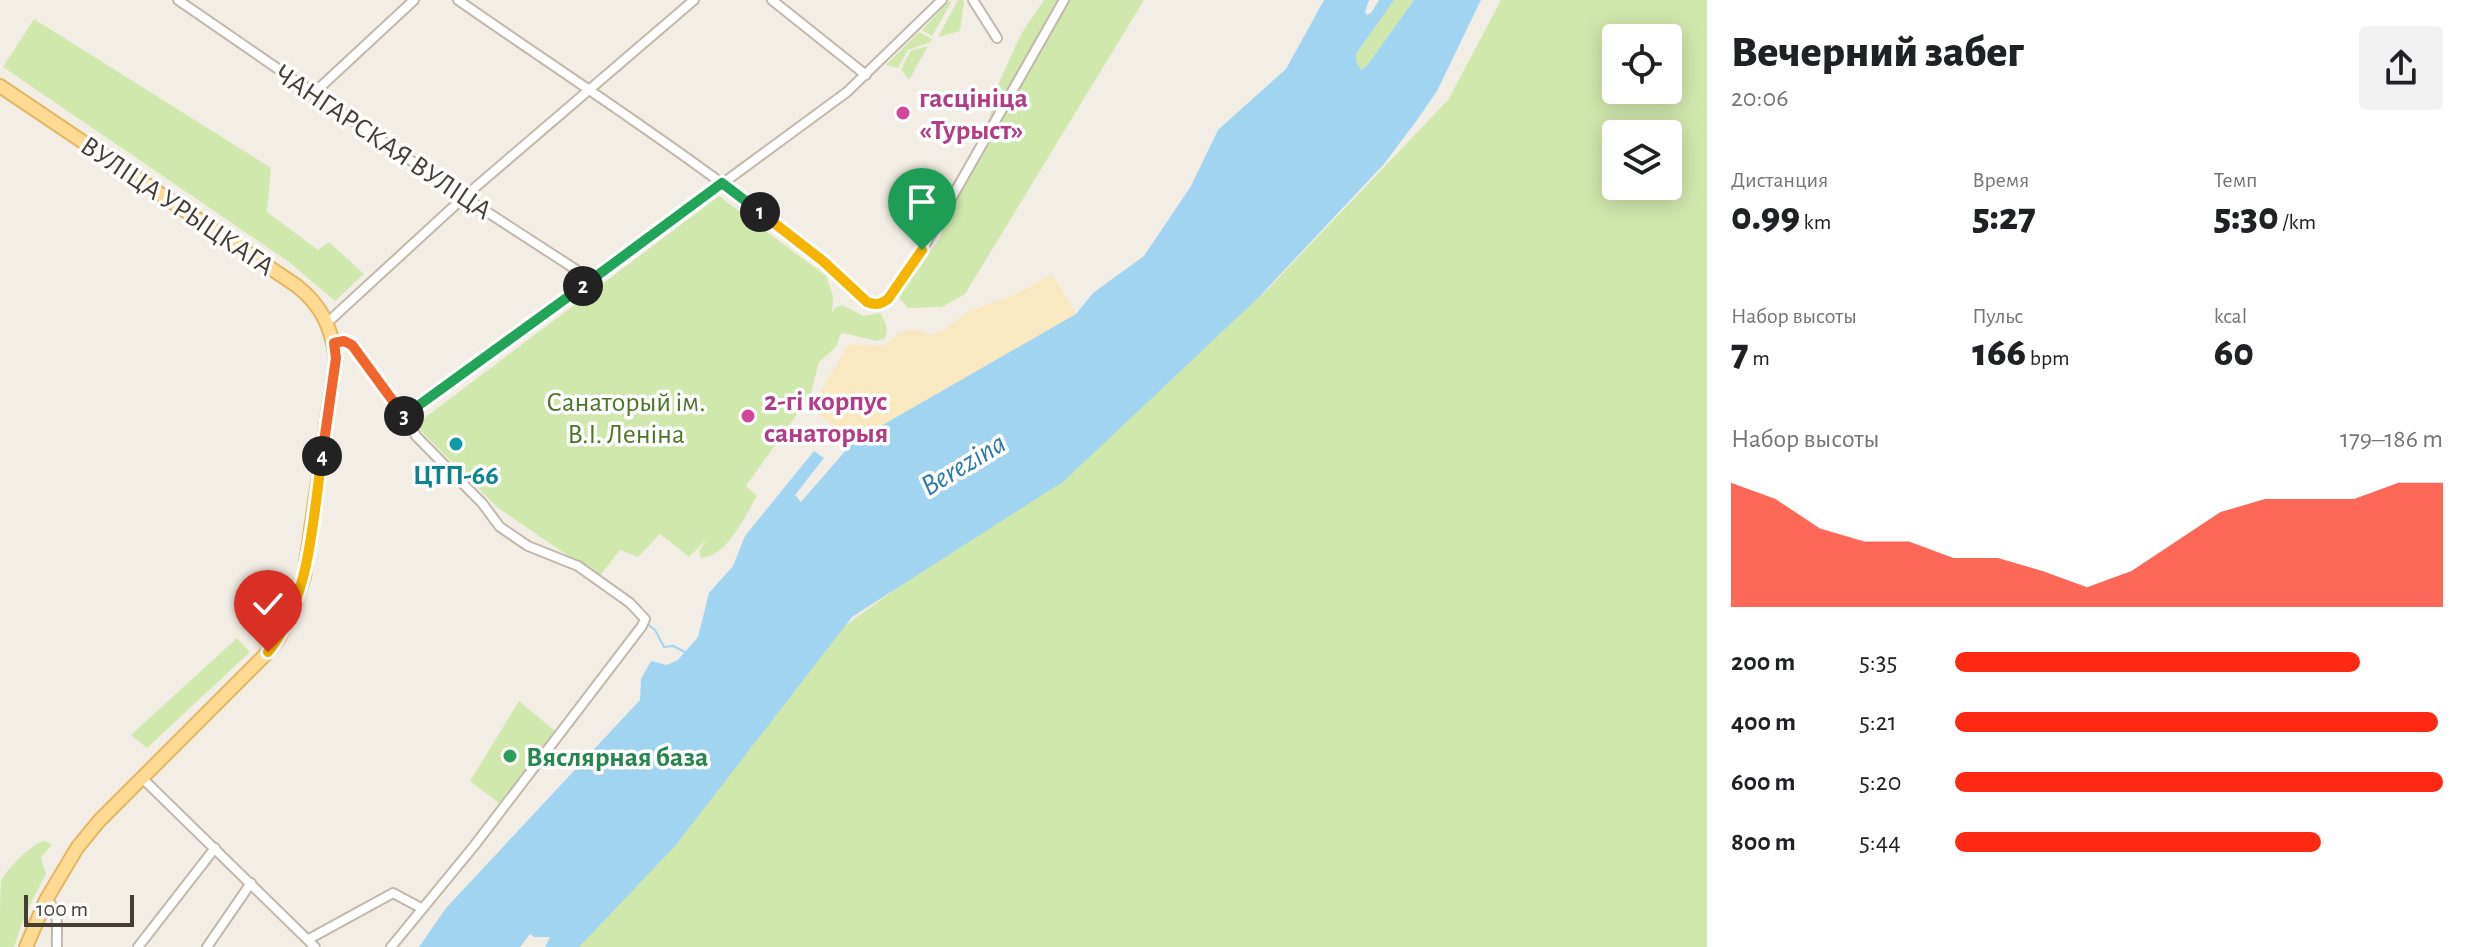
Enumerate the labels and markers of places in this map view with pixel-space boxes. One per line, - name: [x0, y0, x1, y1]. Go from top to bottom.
- place label: гасцініца «Турыст»: [919, 85, 1028, 145]
- marker: гасцініца «Турыст»: [894, 104, 912, 122]
- pin: [888, 168, 956, 250]
- pin: 1: [740, 192, 780, 232]
- pin: 2: [563, 266, 603, 306]
- place label: 2-гі корпус санаторыя: [764, 388, 888, 448]
- pin: 3: [384, 396, 424, 436]
- marker: 2-гі корпус санаторыя: [739, 407, 757, 425]
- marker: ЦТП-66: [447, 435, 465, 453]
- pin: 4: [302, 436, 342, 476]
- place label: ЦТП-66: [413, 462, 499, 490]
- pin: [234, 570, 302, 652]
- place label: Вяслярная база: [526, 744, 708, 772]
- marker: Вяслярная база: [501, 747, 519, 765]

